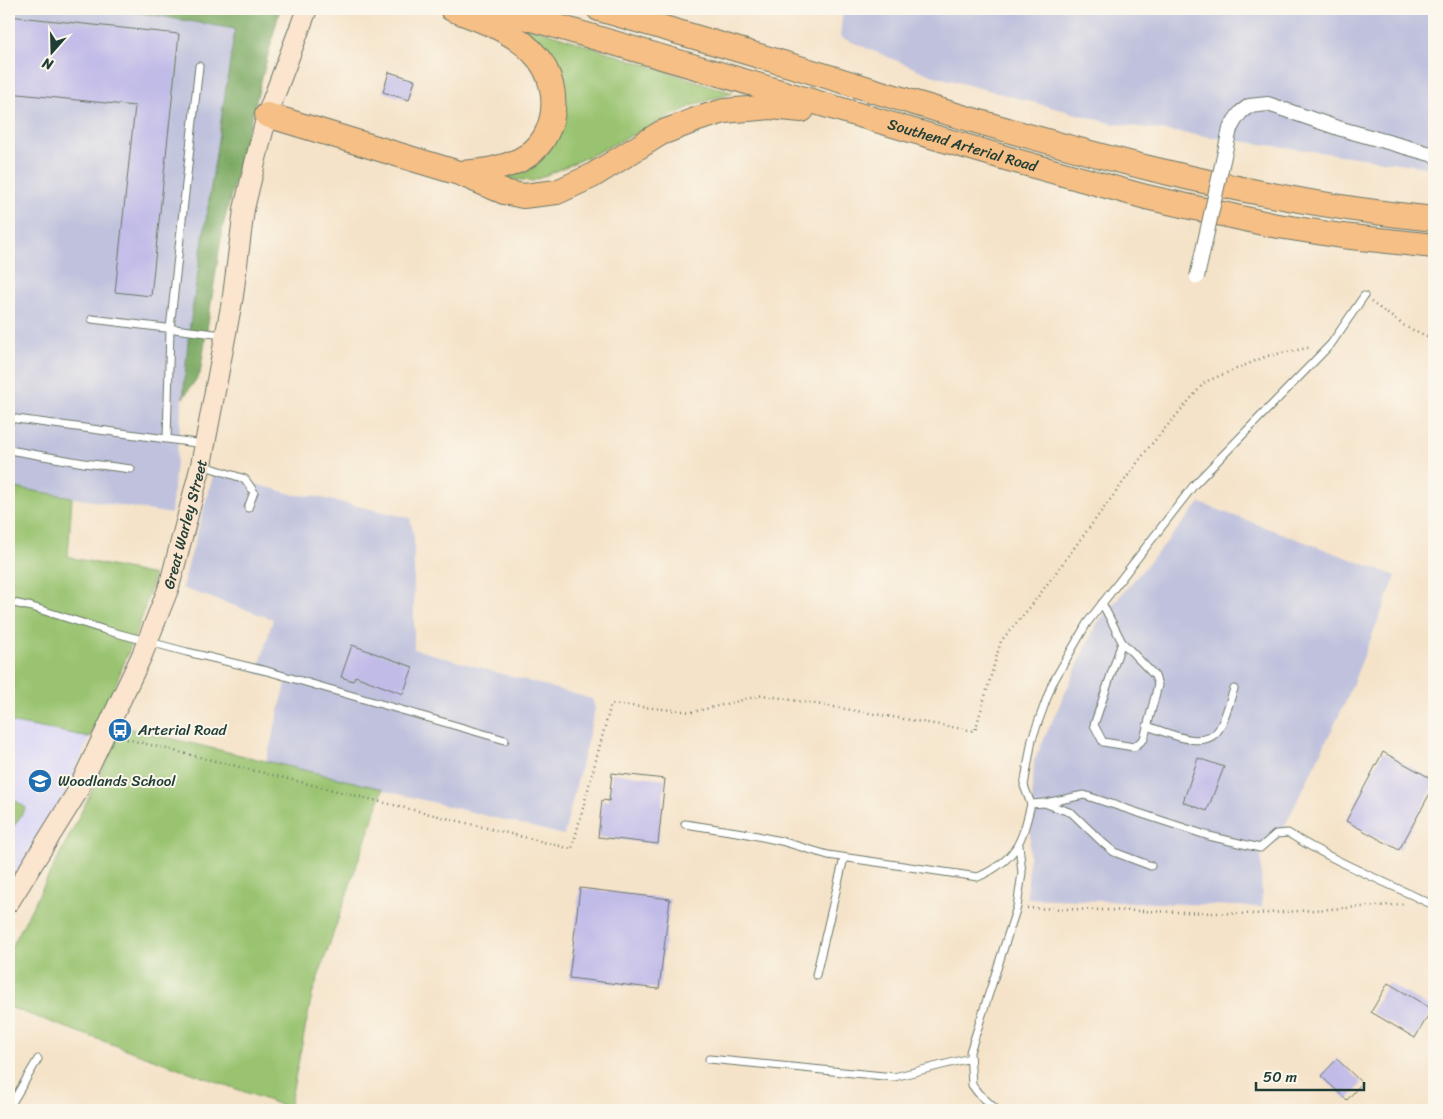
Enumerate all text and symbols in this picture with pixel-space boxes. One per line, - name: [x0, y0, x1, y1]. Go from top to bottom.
- north arrow: [28, 28, 78, 78]
- text: N: [39, 50, 57, 77]
- street label: Southend Arterial Road: [885, 111, 1041, 180]
- street label: Great Warley Street: [156, 457, 215, 592]
- bus stop icon: Arterial Road: [107, 717, 133, 743]
- place label: Arterial Road: [137, 717, 228, 743]
- school or university icon: Woodlands School: [27, 768, 53, 794]
- place label: Woodlands School: [58, 768, 176, 794]
- scale bar: [1256, 1059, 1363, 1091]
- text: 50 m: [1263, 1064, 1298, 1090]

